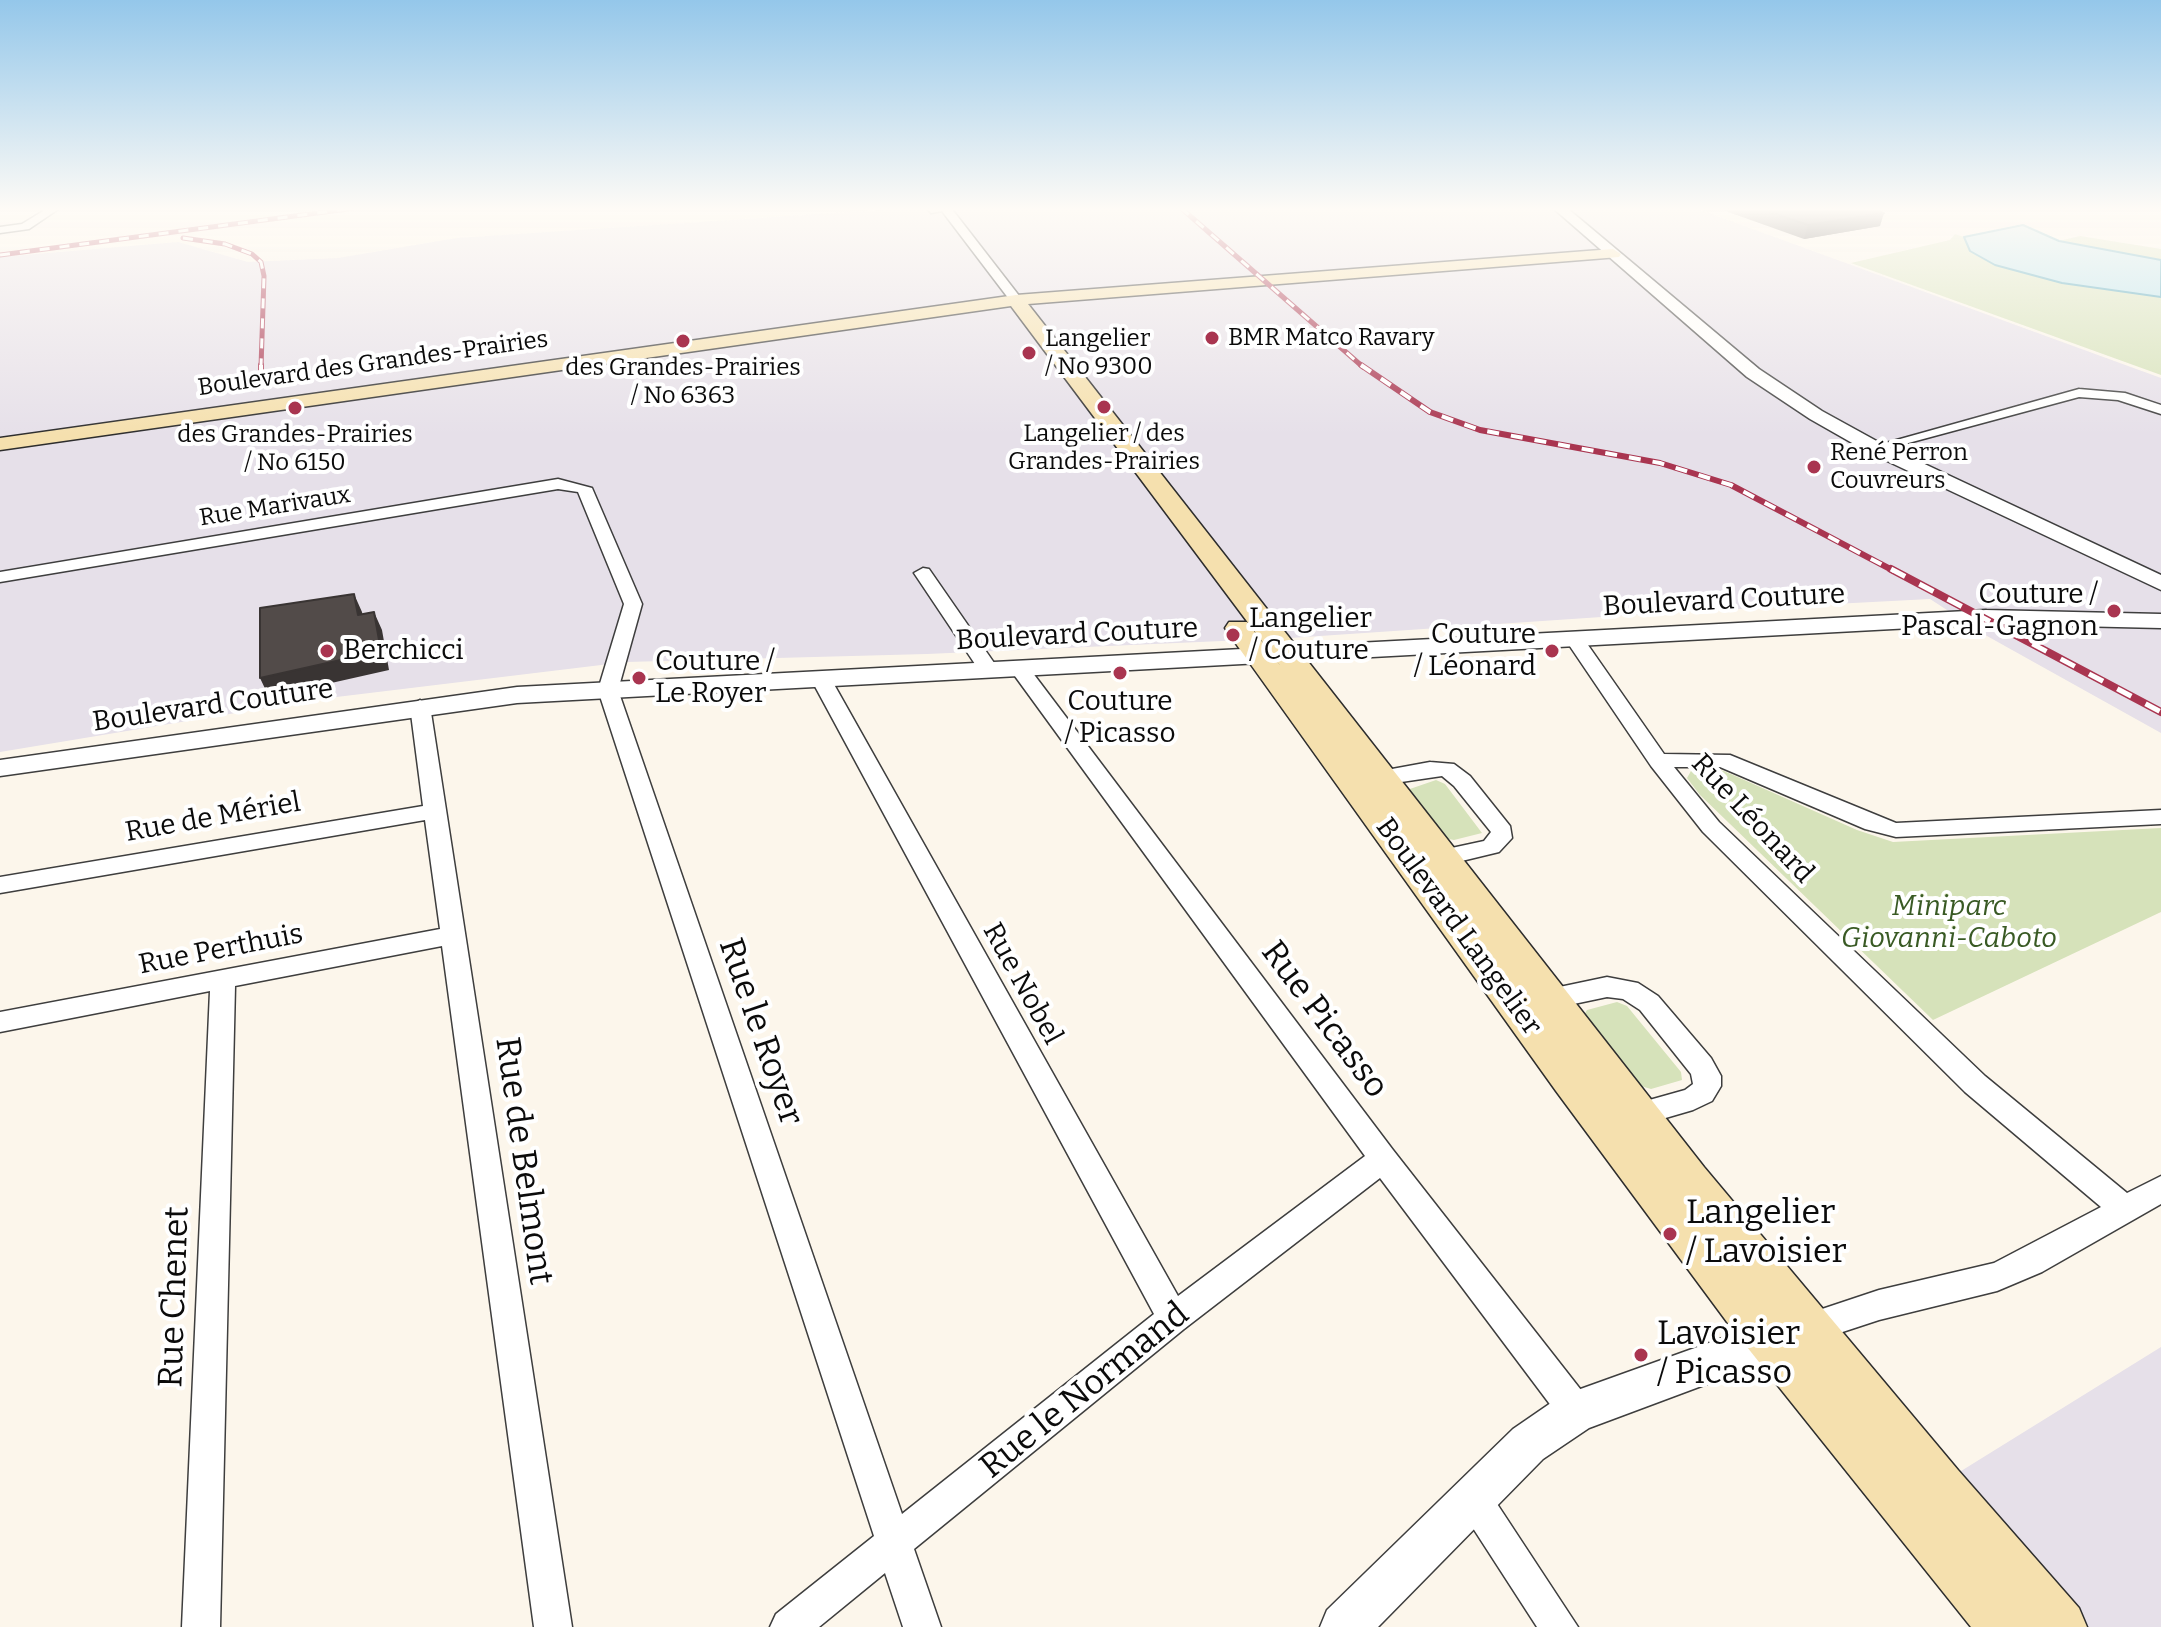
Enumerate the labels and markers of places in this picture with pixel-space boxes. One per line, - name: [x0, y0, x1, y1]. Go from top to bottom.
- place label: BMR Matco Ravary: [1228, 324, 1435, 352]
- place label: Langelier / No 9300: [1045, 325, 1153, 381]
- marker: BMR Matco Ravary: [1203, 329, 1221, 347]
- marker: des Grandes-Prairies / No 6363: [674, 332, 692, 350]
- marker: Langelier / No 9300: [1020, 344, 1038, 362]
- place label: des Grandes-Prairies / No 6363: [565, 354, 801, 410]
- marker: Langelier / des Grandes-Prairies: [1095, 398, 1113, 416]
- marker: des Grandes-Prairies / No 6150: [286, 399, 304, 417]
- place label: Langelier / des Grandes-Prairies: [1008, 420, 1200, 476]
- place label: des Grandes-Prairies / No 6150: [177, 421, 413, 477]
- place label: René Perron Couvreurs: [1830, 439, 1968, 495]
- marker: René Perron Couvreurs: [1805, 458, 1823, 476]
- place label: Couture / Pascal-Gagnon: [1901, 578, 2098, 644]
- place label: Langelier / Couture: [1249, 602, 1372, 668]
- marker: Couture / Pascal-Gagnon: [2105, 602, 2123, 620]
- place label: Couture / Léonard: [1414, 618, 1536, 684]
- marker: Langelier / Couture: [1224, 626, 1242, 644]
- place label: Berchicci: [343, 634, 464, 668]
- marker: Berchicci: [318, 642, 336, 660]
- marker: Couture / Léonard: [1543, 642, 1561, 660]
- place label: Couture / Le Royer: [655, 645, 775, 711]
- marker: Couture / Picasso: [1111, 664, 1129, 682]
- marker: Couture / Le Royer: [630, 669, 648, 687]
- place label: Couture / Picasso: [1064, 685, 1176, 751]
- place label: Langelier / Lavoisier: [1686, 1194, 1847, 1274]
- marker: Langelier / Lavoisier: [1661, 1225, 1679, 1243]
- place label: Lavoisier / Picasso: [1657, 1315, 1800, 1394]
- marker: Lavoisier / Picasso: [1632, 1346, 1650, 1364]

